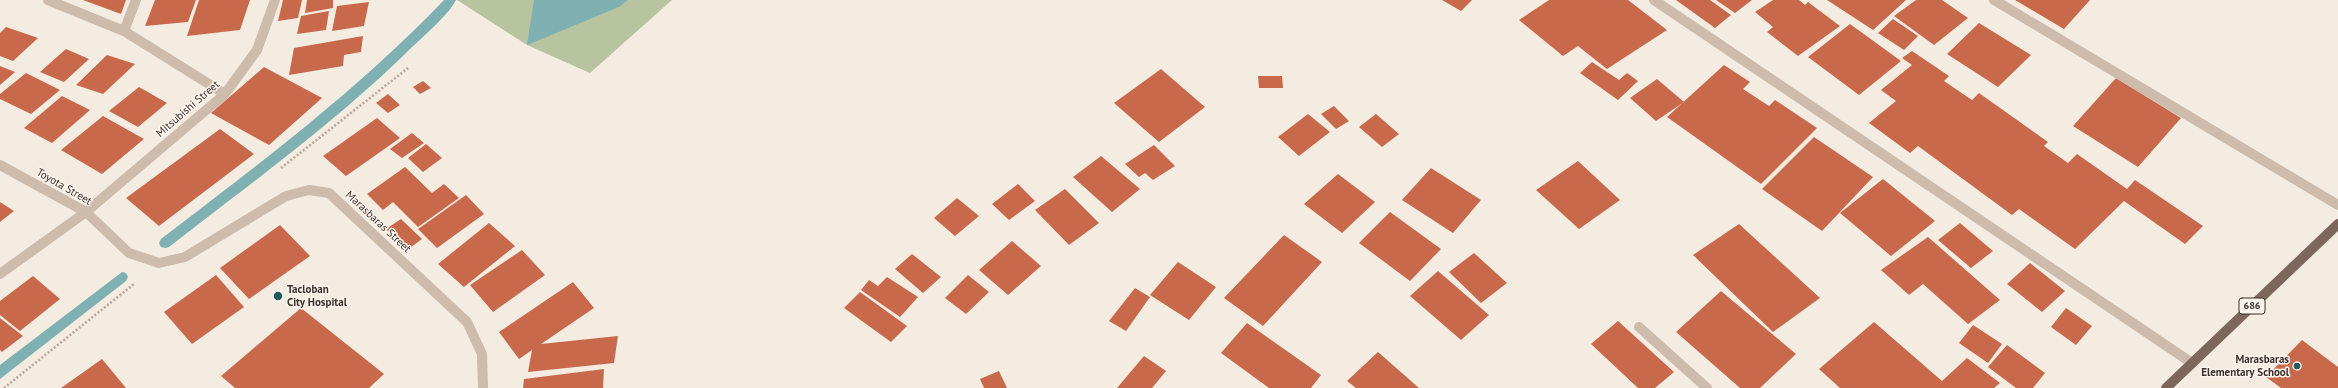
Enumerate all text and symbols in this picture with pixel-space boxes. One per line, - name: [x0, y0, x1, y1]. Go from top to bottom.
- street label: Mitsubishi Street: [154, 78, 222, 140]
- street label: Toyota Street: [34, 166, 94, 208]
- street label: Marasbaras Street: [343, 188, 413, 256]
- place label: Tacloban City Hospital: [287, 283, 347, 309]
- marker: Tacloban City Hospital: [272, 290, 284, 302]
- road number: 686: [2239, 298, 2265, 314]
- place label: Marasbaras Elementary School: [2201, 353, 2289, 379]
- marker: Marasbaras Elementary School: [2292, 361, 2302, 371]

